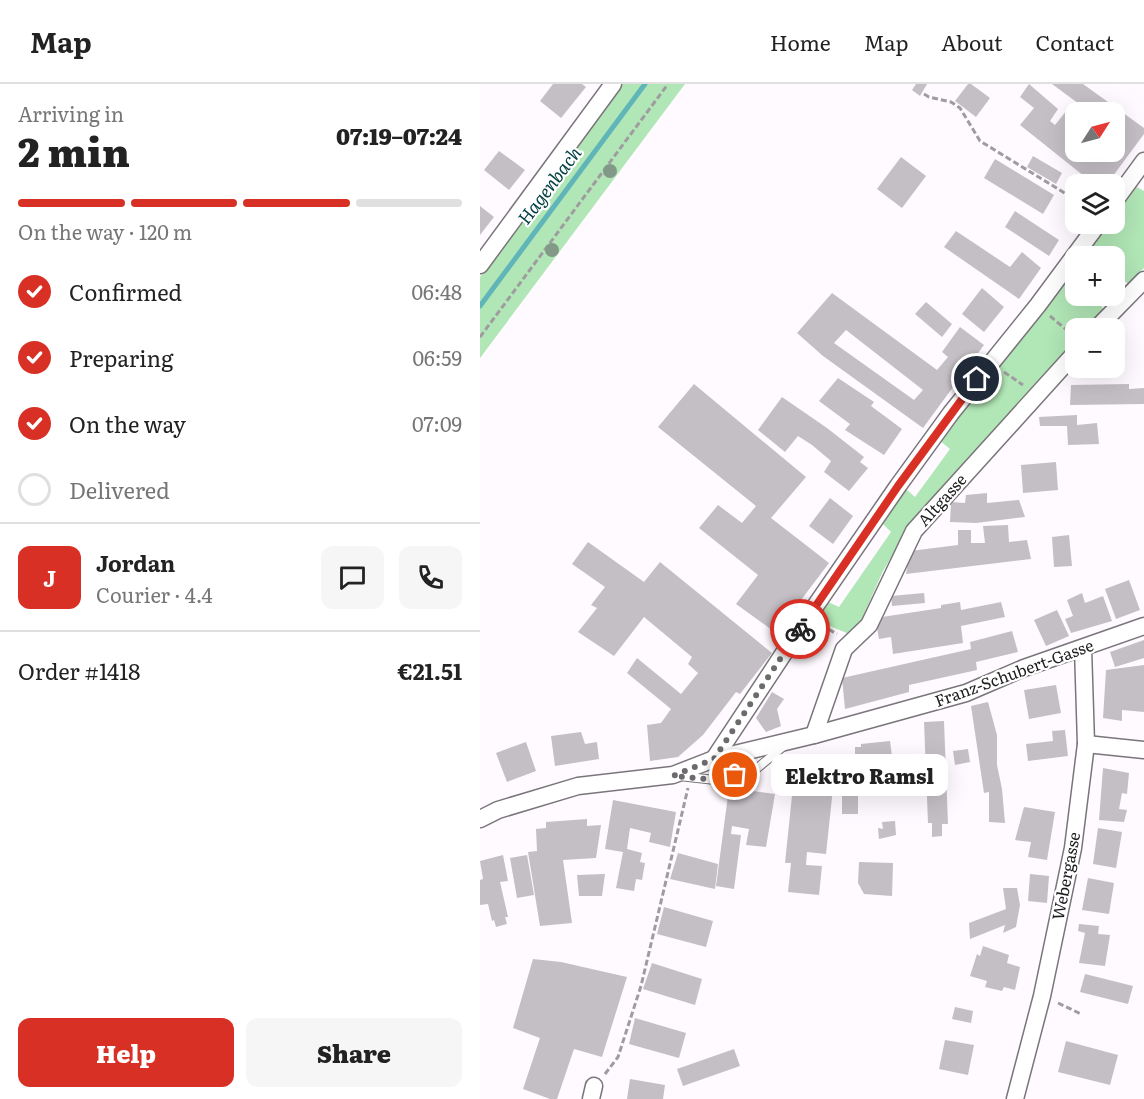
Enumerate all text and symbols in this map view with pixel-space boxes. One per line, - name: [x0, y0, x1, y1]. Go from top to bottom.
- text: Map: [30, 20, 92, 62]
- text: Home: [770, 26, 831, 57]
- text: Map: [864, 26, 908, 57]
- text: About: [941, 26, 1003, 57]
- text: Contact: [1036, 26, 1114, 57]
- text: Arriving in: [18, 98, 124, 128]
- north arrow: [1065, 102, 1125, 162]
- map controls: [1065, 102, 1125, 378]
- text: 07:19–07:24: [336, 119, 462, 152]
- text: 2 min: [18, 121, 130, 179]
- water label: Hagenbach: [511, 140, 587, 230]
- button: layers: [1065, 174, 1125, 234]
- text: On the way · 120 m: [18, 216, 192, 246]
- button: +: [1065, 246, 1125, 306]
- icon: check: [18, 275, 51, 308]
- text: Confirmed: [69, 275, 182, 308]
- text: 06:48: [411, 276, 462, 306]
- button: −: [1065, 318, 1125, 378]
- icon: check: [18, 341, 51, 374]
- text: Preparing: [69, 341, 173, 374]
- text: 06:59: [412, 342, 462, 372]
- pin: [951, 353, 1002, 404]
- icon: home: [960, 362, 993, 395]
- icon: check: [18, 407, 51, 440]
- text: On the way: [69, 407, 186, 440]
- text: 07:09: [412, 408, 462, 438]
- street label: Altgasse: [911, 468, 971, 531]
- text: Delivered: [69, 473, 170, 506]
- text: Jordan: [96, 546, 175, 579]
- button: chat: [321, 546, 384, 609]
- button: phone: [399, 546, 462, 609]
- text: J: [43, 561, 56, 594]
- text: Courier · 4.4: [96, 579, 213, 609]
- courier: [770, 599, 830, 659]
- icon: bike: [784, 613, 817, 646]
- street label: Franz-Schubert-Gasse: [931, 632, 1096, 712]
- text: Order #1418: [18, 654, 140, 687]
- text: €21.51: [397, 654, 462, 687]
- pin: [709, 749, 760, 800]
- callout: Elektro Ramsl: [771, 754, 948, 796]
- icon: bag: [718, 758, 751, 791]
- text: Elektro Ramsl: [785, 760, 934, 790]
- street label: Webergasse: [1045, 830, 1085, 922]
- button: Help: [18, 1018, 234, 1087]
- button: Share: [246, 1018, 462, 1087]

